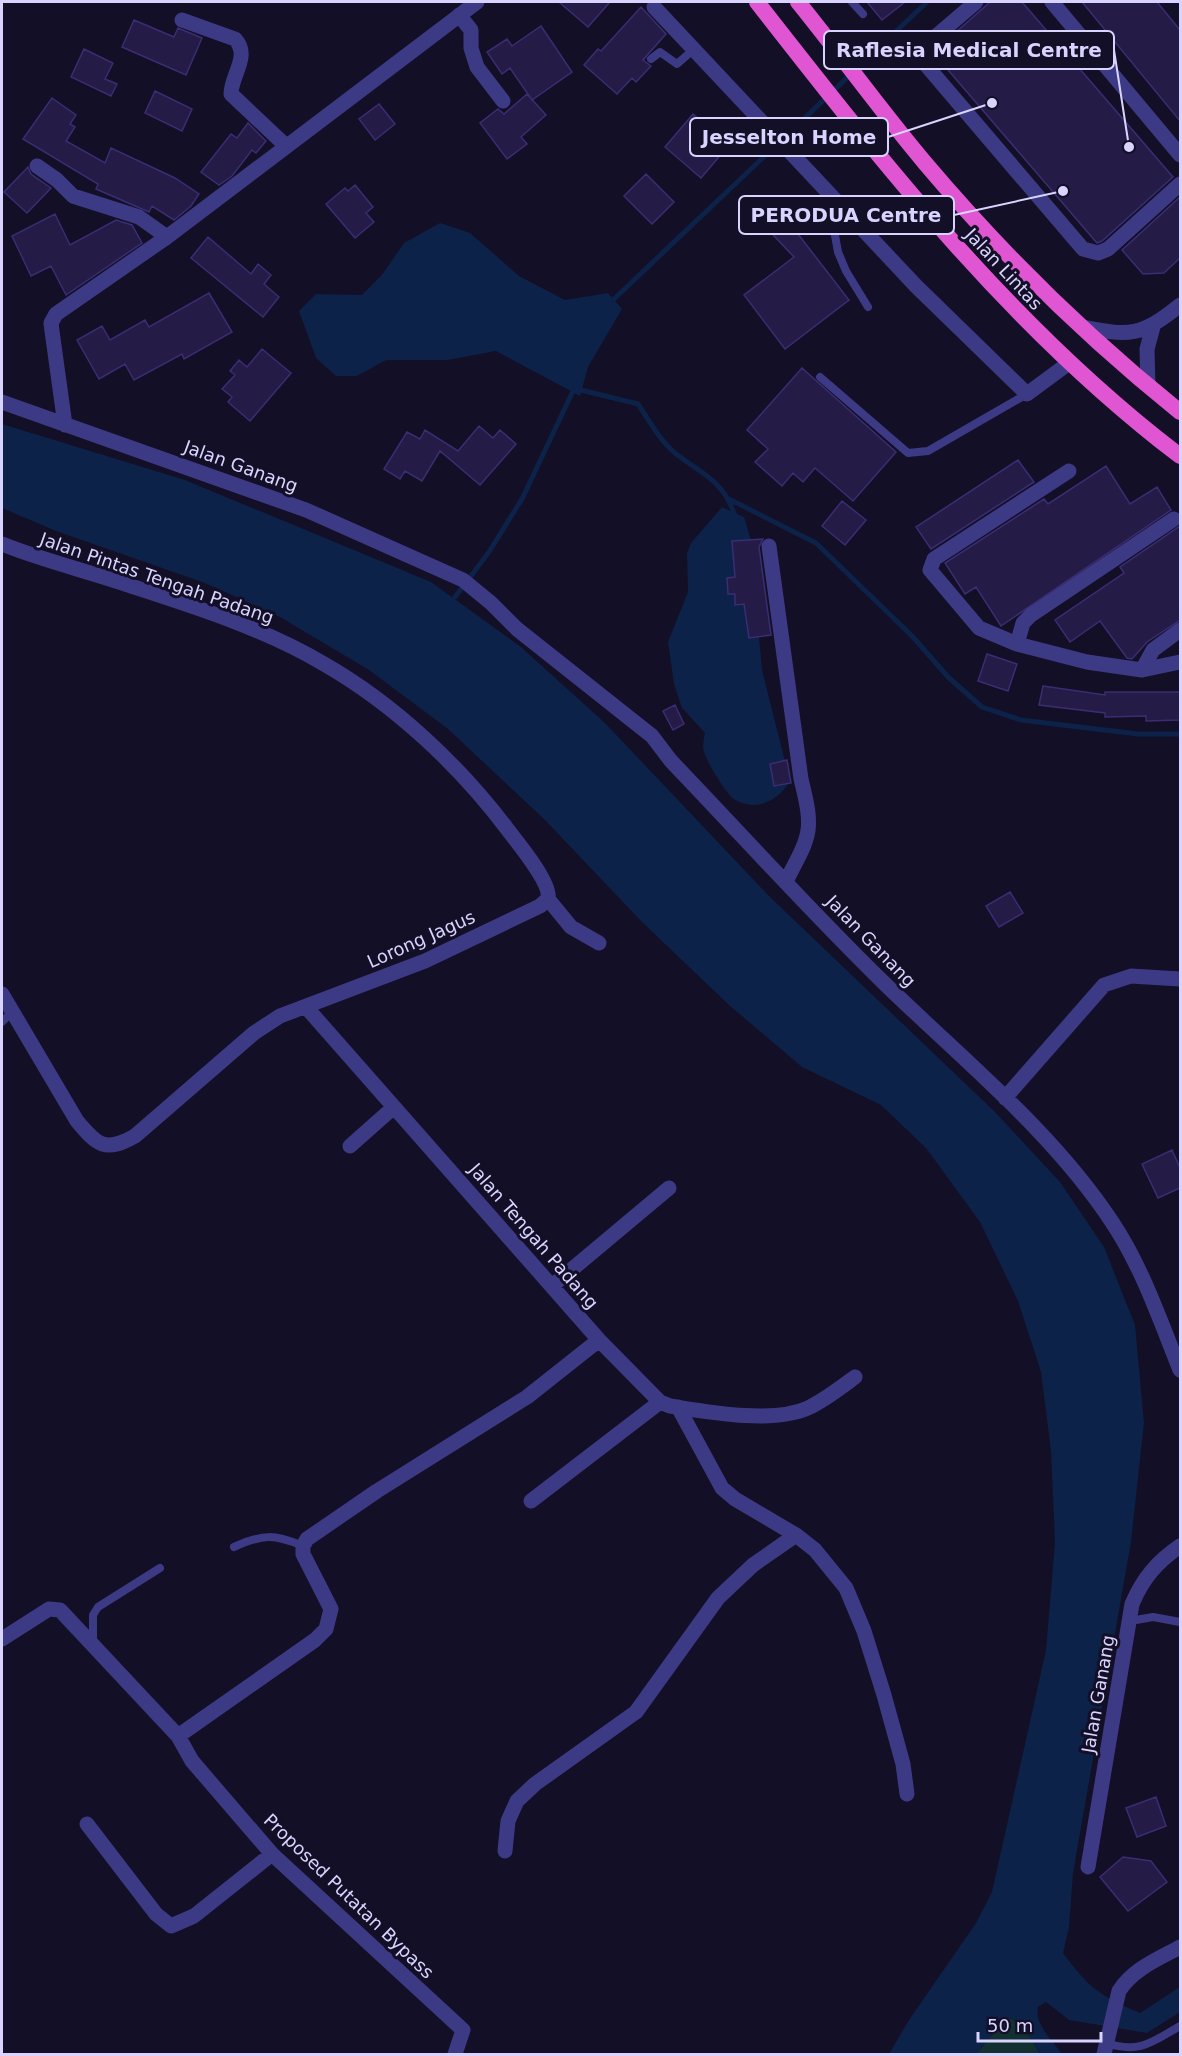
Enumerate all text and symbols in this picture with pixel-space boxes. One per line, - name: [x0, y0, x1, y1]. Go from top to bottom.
- callout: Raflesia Medical Centre: [824, 31, 1114, 69]
- text: Raflesia Medical Centre: [836, 38, 1102, 62]
- callout: Jesselton Home: [690, 118, 888, 156]
- text: Jesselton Home: [700, 125, 876, 149]
- callout: PERODUA Centre: [739, 196, 954, 234]
- text: PERODUA Centre: [751, 203, 941, 227]
- street label: Jalan Lintas: [960, 223, 1047, 314]
- street label: Jalan Ganang: [180, 435, 301, 496]
- street label: Jalan Pintas Tengah Padang: [36, 528, 277, 628]
- street label: Jalan Ganang: [821, 890, 920, 991]
- street label: Lorong Jagus: [364, 906, 478, 972]
- street label: Jalan Tengah Padang: [464, 1158, 603, 1313]
- street label: Jalan Ganang: [1077, 1633, 1119, 1756]
- street label: Proposed Putatan Bypass: [260, 1809, 438, 1983]
- scale bar: [978, 2005, 1101, 2043]
- text: 50 m: [987, 2015, 1033, 2036]

